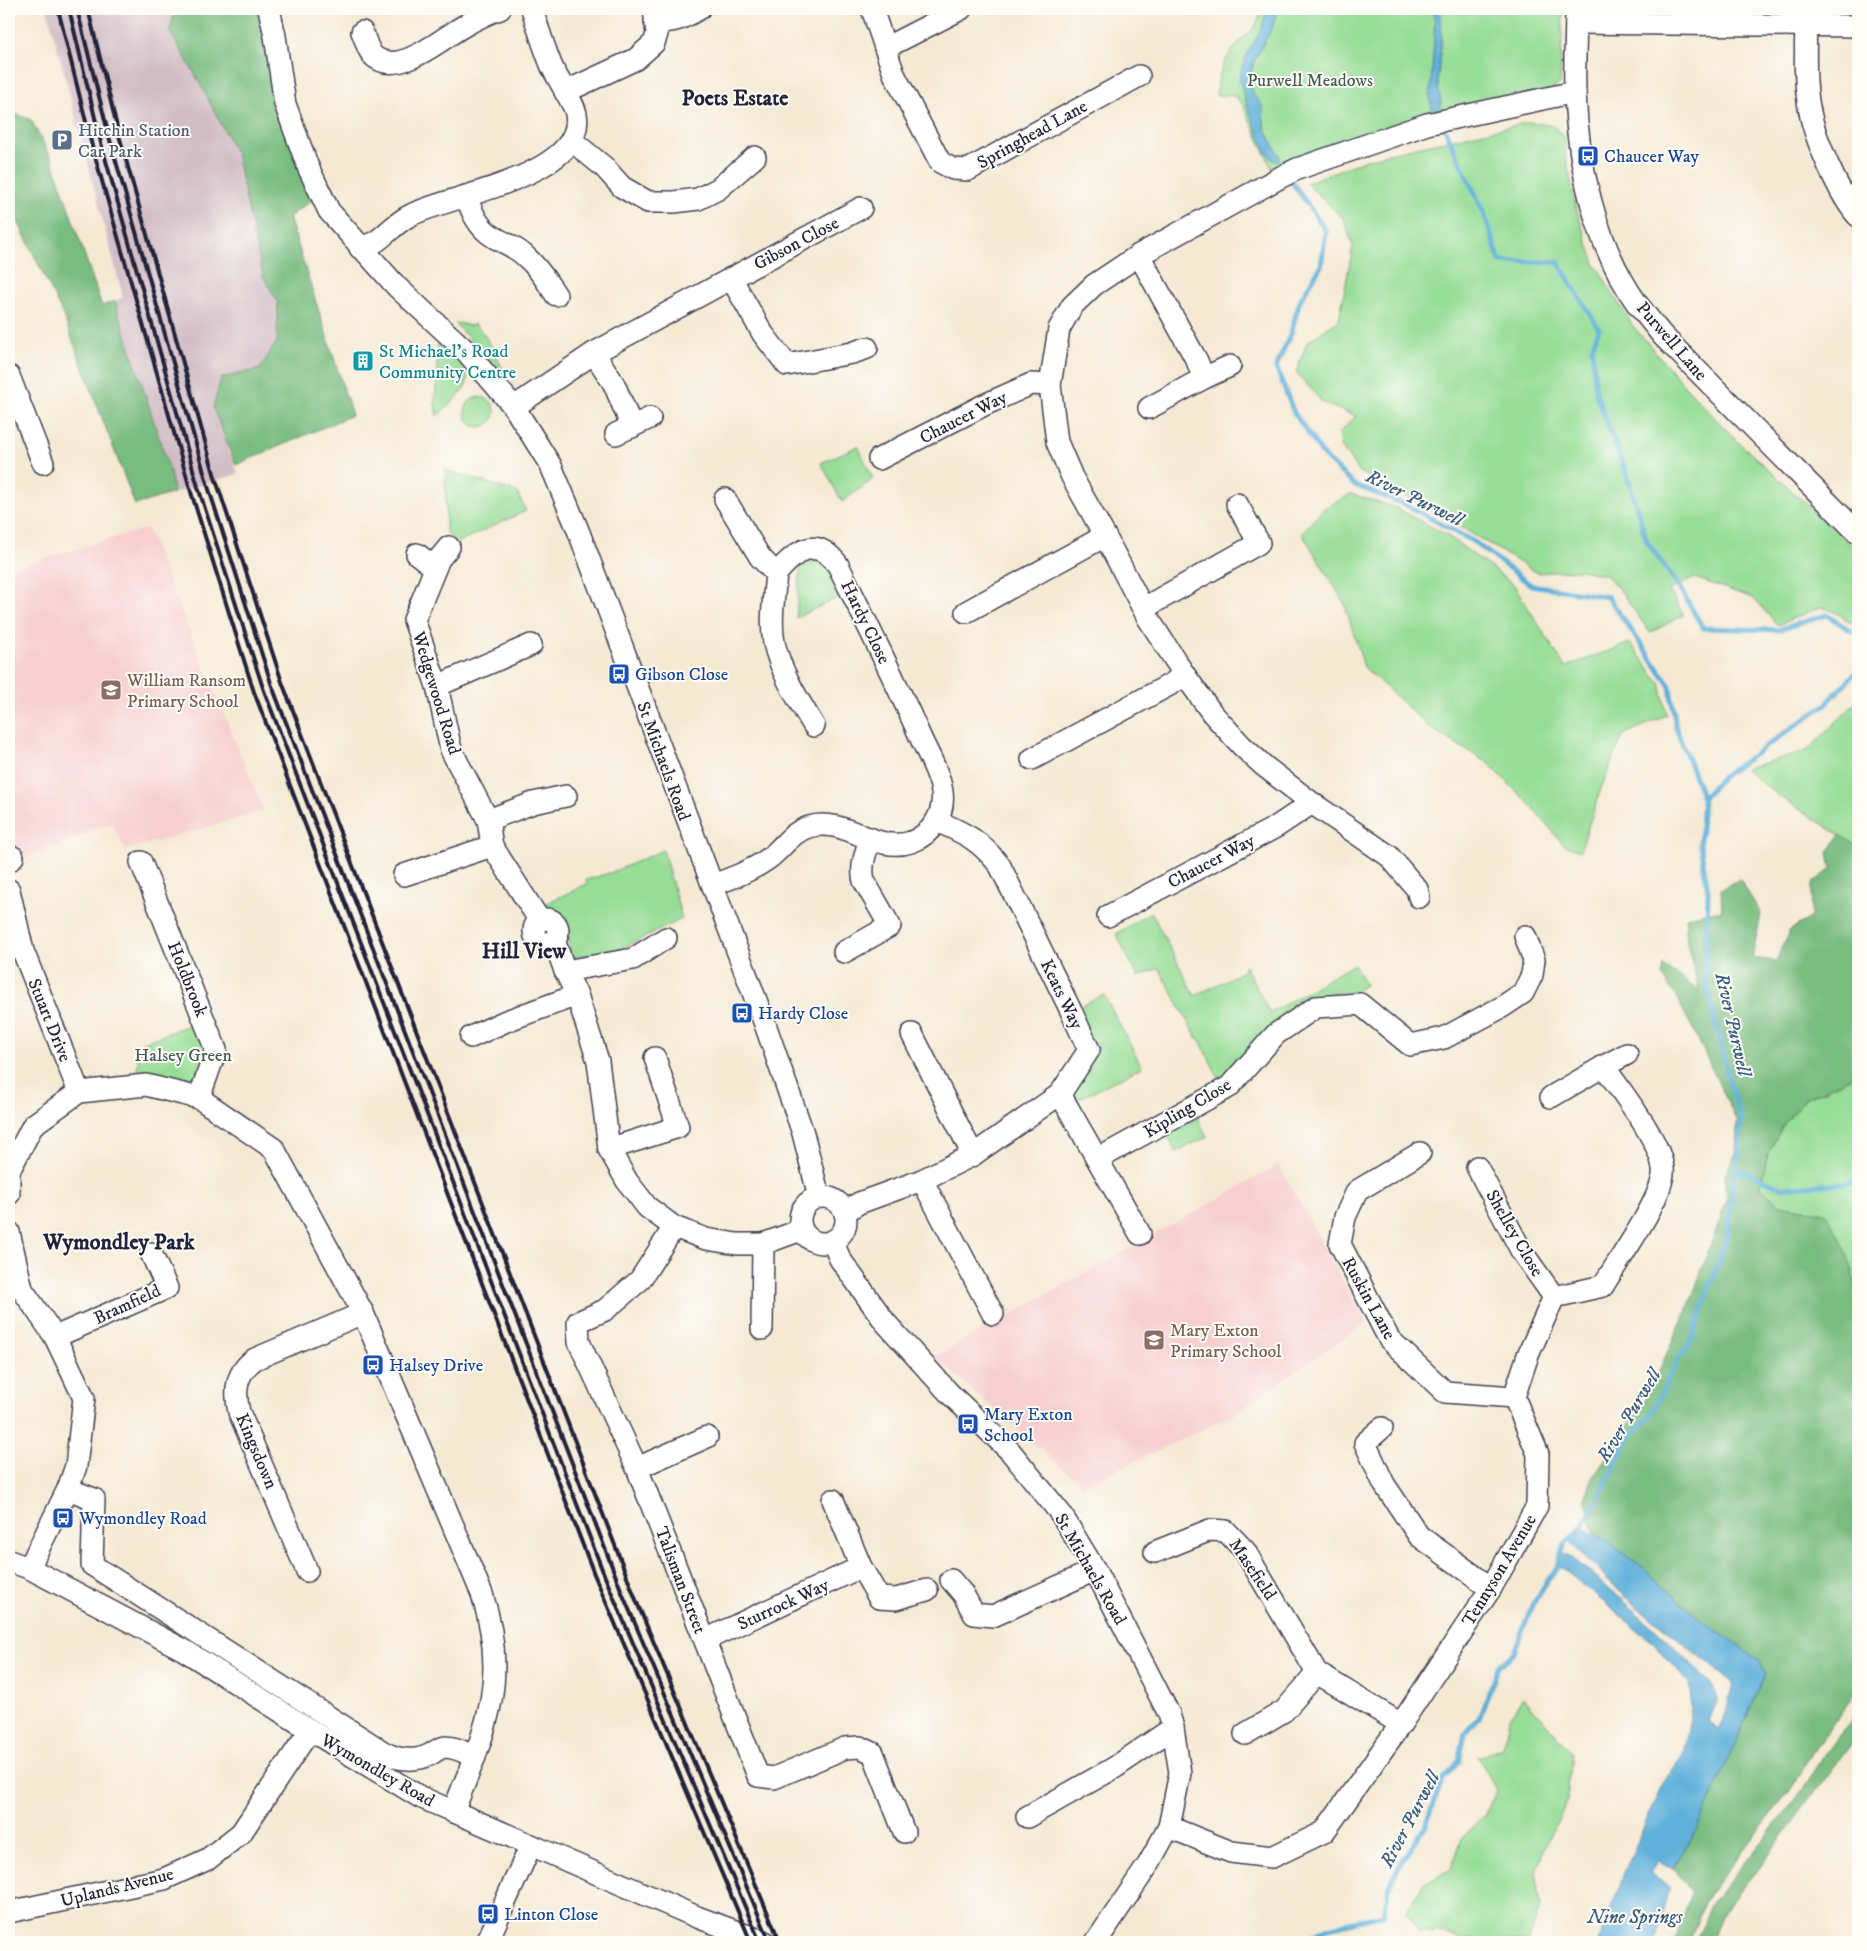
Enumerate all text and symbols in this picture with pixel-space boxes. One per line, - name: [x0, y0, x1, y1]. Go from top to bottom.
- park label: Purwell Meadows: [1247, 70, 1373, 92]
- district label: Poets Estate: [682, 85, 788, 112]
- street label: Springhead Lane: [974, 96, 1091, 174]
- place label: Hitchin Station Car Park: [78, 120, 191, 163]
- parking icon: Hitchin Station Car Park: [50, 128, 74, 152]
- bus stop icon: Chaucer Way: [1576, 144, 1600, 168]
- place label: Chaucer Way: [1604, 146, 1699, 168]
- street label: Gibson Close: [750, 212, 843, 275]
- street label: Purwell Lane: [1631, 298, 1711, 385]
- place label: St Michael's Road Community Centre: [379, 341, 516, 384]
- building icon: St Michael's Road Community Centre: [351, 349, 375, 373]
- street label: Chaucer Way: [916, 386, 1011, 449]
- water label: River Purwell: [1361, 464, 1469, 533]
- street label: Hardy Close: [835, 577, 895, 668]
- street label: Wedgewood Road: [407, 628, 465, 757]
- bus stop icon: Gibson Close: [607, 662, 631, 686]
- place label: Gibson Close: [635, 664, 728, 686]
- place label: William Ransom Primary School: [126, 670, 246, 713]
- school or university icon: William Ransom Primary School: [99, 678, 123, 702]
- street label: St Michaels Road: [631, 699, 695, 824]
- street label: Chaucer Way: [1164, 830, 1259, 894]
- street label: Holdbrook: [162, 938, 212, 1020]
- district label: Hill View: [482, 938, 567, 965]
- street label: Keats Way: [1035, 956, 1088, 1033]
- water label: River Purwell: [1709, 969, 1756, 1080]
- street label: Stuart Drive: [22, 975, 76, 1065]
- bus stop icon: Hardy Close: [730, 1001, 754, 1025]
- place label: Hardy Close: [758, 1003, 848, 1025]
- park label: Halsey Green: [134, 1045, 232, 1067]
- street label: Kipling Close: [1140, 1074, 1235, 1143]
- street label: Shelley Close: [1481, 1186, 1548, 1281]
- district label: Wymondley Park: [42, 1229, 196, 1256]
- street label: Ruskin Lane: [1336, 1253, 1400, 1344]
- street label: Bramfield: [91, 1280, 164, 1330]
- place label: Mary Exton Primary School: [1170, 1320, 1282, 1363]
- school or university icon: Mary Exton Primary School: [1142, 1328, 1166, 1352]
- bus stop icon: Halsey Drive: [361, 1353, 385, 1377]
- place label: Halsey Drive: [389, 1355, 483, 1377]
- water label: River Purwell: [1592, 1363, 1667, 1468]
- place label: Mary Exton School: [984, 1404, 1073, 1447]
- street label: Kingsdown: [230, 1410, 282, 1493]
- bus stop icon: Mary Exton School: [956, 1412, 980, 1436]
- bus stop icon: Wymondley Road: [51, 1506, 75, 1530]
- place label: Wymondley Road: [78, 1508, 207, 1530]
- street label: St Michaels Road: [1049, 1510, 1131, 1629]
- street label: Tennyson Avenue: [1458, 1511, 1542, 1630]
- street label: Talisman Street: [650, 1524, 711, 1637]
- street label: Masefield: [1224, 1535, 1281, 1605]
- street label: Sturrock Way: [734, 1574, 833, 1636]
- street label: Wymondley Road: [316, 1729, 438, 1812]
- water label: River Purwell: [1375, 1766, 1446, 1873]
- street label: Uplands Avenue: [58, 1863, 176, 1913]
- bus stop icon: Linton Close: [476, 1902, 500, 1926]
- place label: Linton Close: [504, 1904, 598, 1926]
- water label: Nine Springs: [1586, 1906, 1684, 1930]

